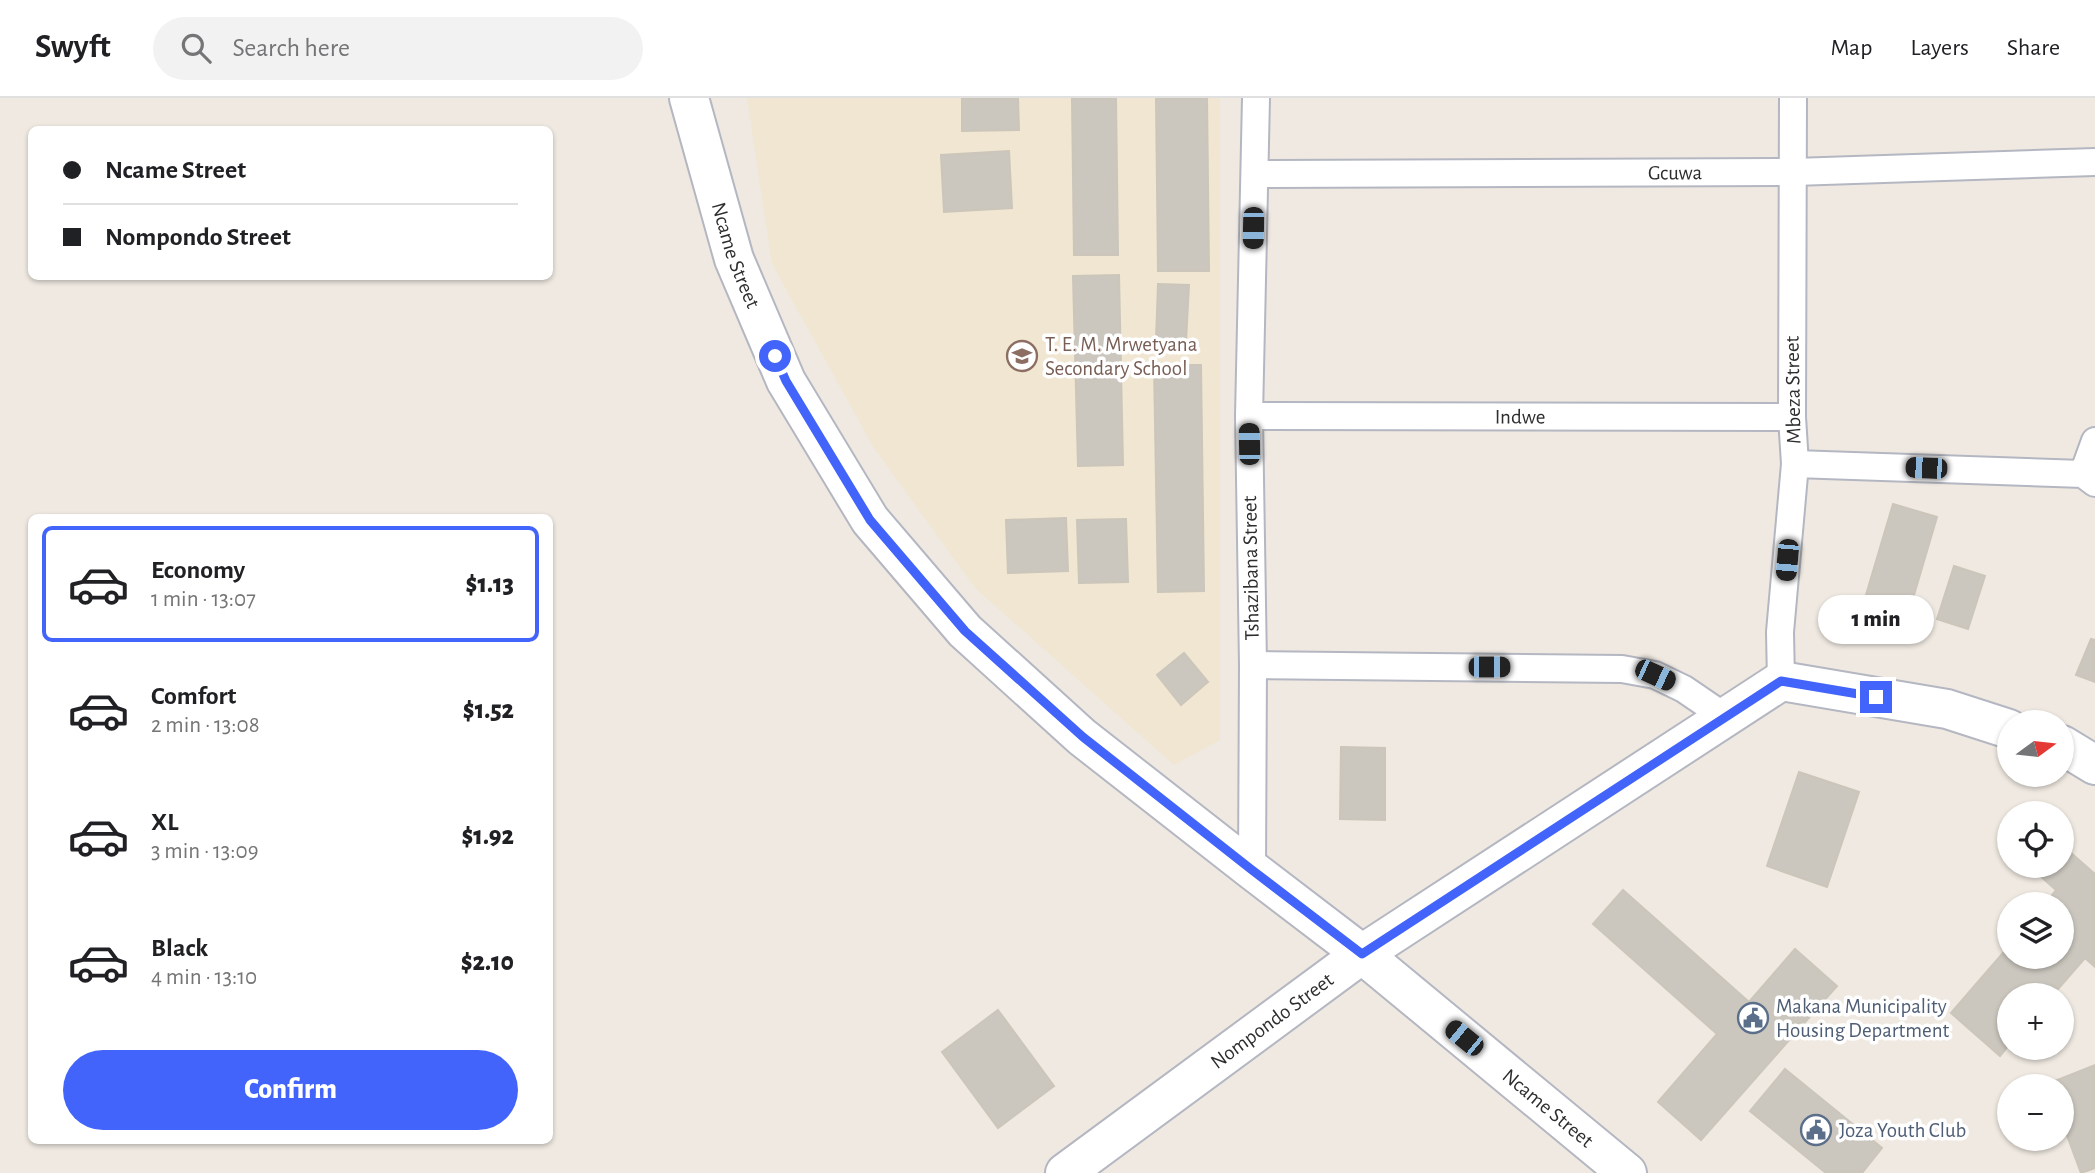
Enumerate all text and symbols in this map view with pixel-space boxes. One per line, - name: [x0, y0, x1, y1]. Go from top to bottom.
- search box: [153, 17, 643, 80]
- icon: search: [177, 29, 215, 67]
- text: Swyft: [35, 31, 111, 64]
- text: Search here: [233, 35, 350, 61]
- text: Map: [1830, 36, 1872, 60]
- text: Layers: [1910, 36, 1969, 60]
- text: Share: [2007, 36, 2060, 60]
- text: Ncame Street: [105, 157, 246, 183]
- street label: Gcuwa: [1648, 162, 1702, 183]
- street label: Ncame Street: [708, 200, 764, 311]
- car: [1243, 207, 1264, 249]
- text: Nompondo Street: [105, 224, 291, 250]
- place label: T. E. M. Mrwetyana Secondary School: [1045, 334, 1198, 379]
- street label: Mbeza Street: [1782, 335, 1804, 444]
- school or university icon: T. E. M. Mrwetyana Secondary School: [1005, 339, 1039, 373]
- route start: [759, 340, 791, 372]
- street label: Indwe: [1495, 406, 1545, 427]
- car: [1239, 423, 1260, 465]
- car: [1905, 457, 1948, 479]
- street label: Tshazibana Street: [1239, 495, 1263, 641]
- car: [1775, 538, 1800, 582]
- icon: car: [67, 553, 130, 616]
- text: Economy: [151, 557, 245, 583]
- text: $1.13: [466, 571, 514, 597]
- text: 1 min · 13:07: [151, 588, 256, 611]
- callout: 1 min: [1818, 596, 1934, 644]
- text: 1 min: [1852, 608, 1900, 631]
- car: [1469, 657, 1511, 678]
- car: [1632, 657, 1679, 693]
- icon: car: [67, 679, 130, 742]
- route end: [1860, 681, 1892, 713]
- text: Comfort: [151, 683, 236, 709]
- text: $1.52: [463, 697, 514, 723]
- north arrow: [1997, 710, 2074, 788]
- map controls: [1997, 710, 2074, 1151]
- text: 2 min · 13:08: [151, 714, 260, 737]
- button: locate: [1997, 801, 2074, 878]
- icon: car: [67, 805, 130, 868]
- text: XL: [151, 809, 178, 835]
- text: $1.92: [461, 823, 514, 849]
- text: 3 min · 13:09: [151, 840, 259, 863]
- button: layers: [1997, 892, 2074, 969]
- icon: car: [67, 931, 130, 994]
- text: Black: [151, 935, 208, 961]
- text: $2.10: [461, 949, 514, 975]
- text: 4 min · 13:10: [151, 966, 257, 989]
- street label: Nompondo Street: [1207, 968, 1337, 1072]
- button: +: [1997, 983, 2074, 1060]
- place label: Makana Municipality Housing Department: [1776, 996, 1950, 1041]
- public building icon: Makana Municipality Housing Department: [1736, 1001, 1770, 1035]
- car: [1442, 1017, 1487, 1059]
- button: Confirm: [63, 1050, 518, 1130]
- street label: Ncame Street: [1499, 1065, 1598, 1151]
- button: −: [1997, 1074, 2074, 1151]
- public building icon: Joza Youth Club: [1799, 1113, 1833, 1147]
- place label: Joza Youth Club: [1839, 1120, 1966, 1141]

